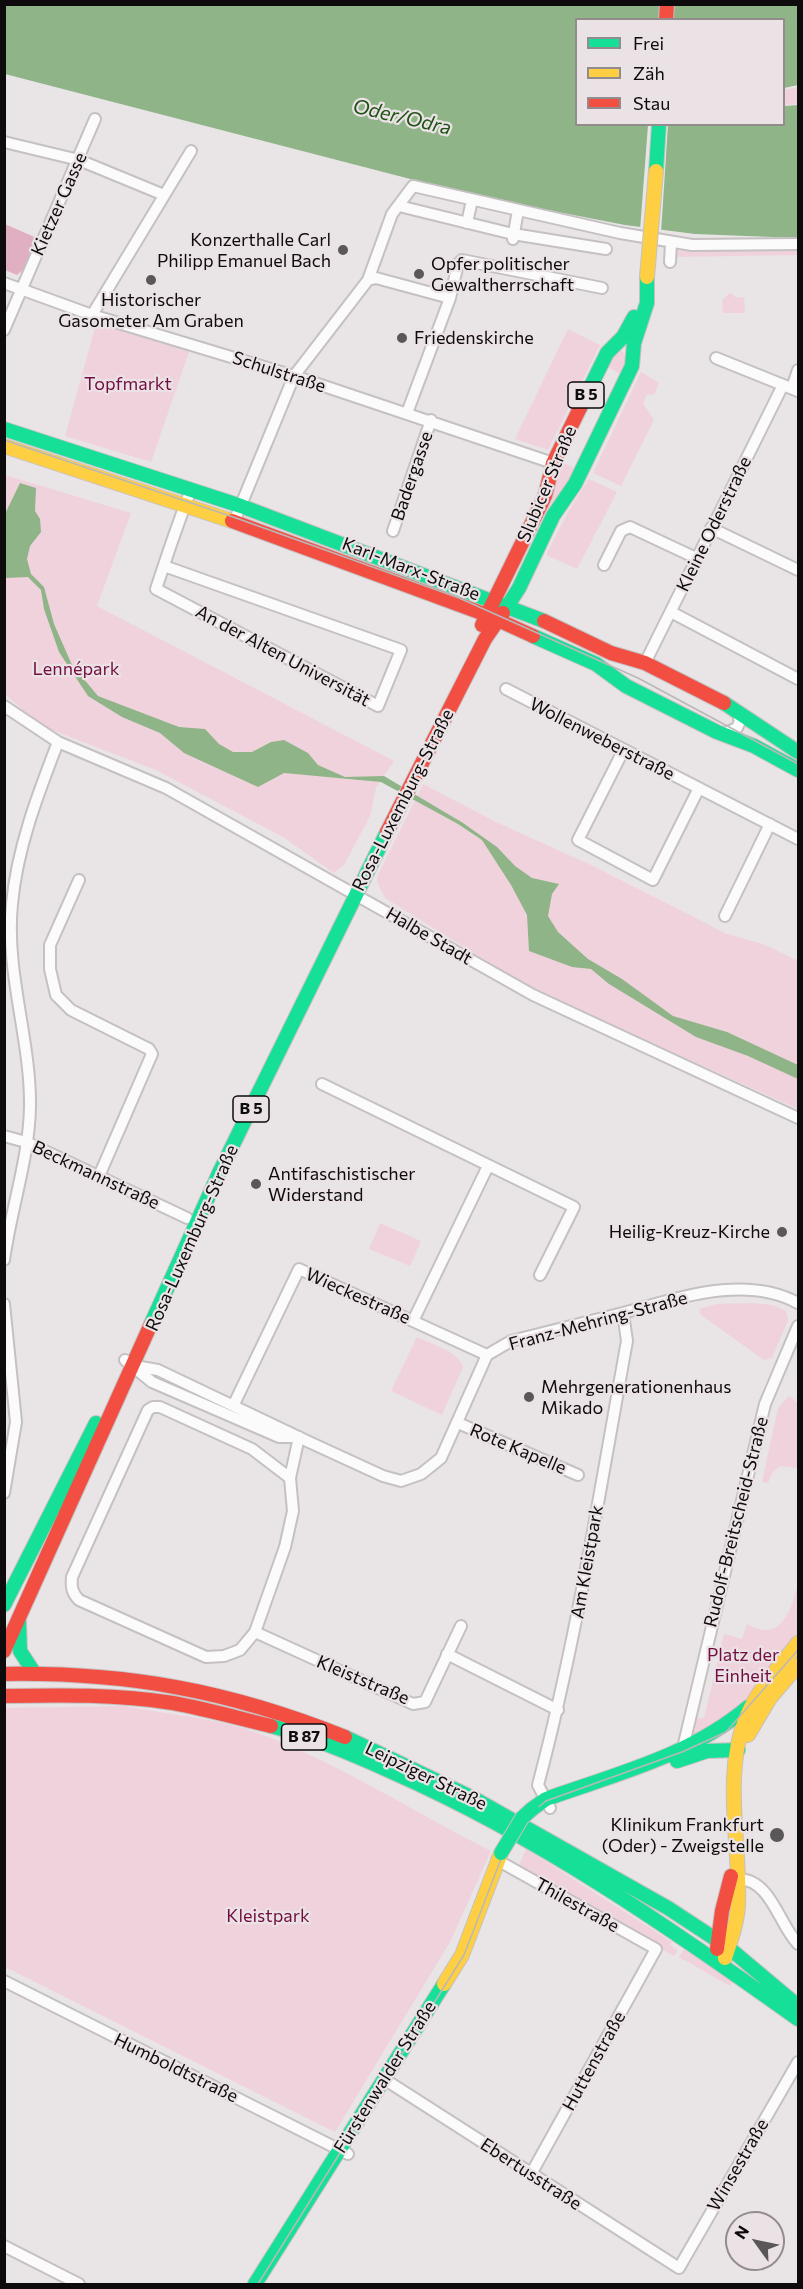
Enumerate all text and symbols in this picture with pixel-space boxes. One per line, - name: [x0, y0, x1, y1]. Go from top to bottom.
- legend: [575, 18, 785, 126]
- text: Frei: [633, 32, 664, 54]
- text: Zäh: [633, 62, 665, 84]
- text: Stau: [633, 92, 670, 114]
- water label: Oder/Odra: [350, 94, 454, 140]
- street label: Kietzer Gasse: [27, 149, 91, 259]
- place label: Konzerthalle Carl Philipp Emanuel Bach: [157, 229, 331, 272]
- marker: Konzerthalle Carl Philipp Emanuel Bach: [336, 243, 350, 257]
- place label: Opfer politischer Gewaltherrschaft: [431, 253, 574, 296]
- marker: Opfer politischer Gewaltherrschaft: [412, 267, 426, 281]
- marker: Historischer Gasometer Am Graben: [144, 273, 158, 287]
- place label: Historischer Gasometer Am Graben: [58, 289, 244, 332]
- place label: Friedenskirche: [414, 327, 534, 349]
- marker: Friedenskirche: [395, 331, 409, 345]
- street label: Schulstraße: [230, 347, 328, 397]
- park label: Topfmarkt: [84, 373, 172, 395]
- road number: B 5: [568, 382, 604, 408]
- street label: Slubicer Straße: [513, 423, 581, 545]
- street label: Badergasse: [387, 429, 437, 523]
- street label: Kleine Oderstraße: [672, 453, 756, 595]
- street label: Karl-Marx-Straße: [339, 533, 483, 605]
- street label: An der Alten Universität: [192, 601, 374, 711]
- park label: Lennépark: [33, 658, 119, 680]
- street label: Wollenweberstraße: [526, 693, 678, 785]
- street label: Rosa-Luxemburg-Straße: [348, 705, 458, 895]
- street label: Halbe Stadt: [382, 903, 476, 969]
- road number: B 5: [233, 1096, 269, 1122]
- street label: Beckmannstraße: [29, 1136, 163, 1214]
- street label: Rosa-Luxemburg-Straße: [141, 1142, 243, 1334]
- place label: Antifaschistischer Widerstand: [268, 1163, 415, 1206]
- marker: Antifaschistischer Widerstand: [249, 1177, 263, 1191]
- place label: Heilig-Kreuz-Kirche: [609, 1221, 770, 1243]
- marker: Heilig-Kreuz-Kirche: [775, 1225, 789, 1239]
- street label: Wieckestraße: [302, 1263, 414, 1329]
- street label: Franz-Mehring-Straße: [506, 1287, 690, 1355]
- place label: Mehrgenerationenhaus Mikado: [541, 1376, 731, 1418]
- marker: Mehrgenerationenhaus Mikado: [522, 1390, 536, 1404]
- street label: Rudolf-Breitscheid-Straße: [699, 1415, 773, 1629]
- street label: Rote Kapelle: [467, 1419, 569, 1479]
- street label: Am Kleistpark: [566, 1504, 608, 1620]
- park label: Platz der Einheit: [707, 1644, 779, 1686]
- street label: Kleiststraße: [313, 1651, 413, 1709]
- road number: B 87: [282, 1724, 326, 1750]
- street label: Leipziger Straße: [362, 1737, 490, 1815]
- place label: Klinikum Frankfurt (Oder) - Zweigstelle: [602, 1814, 764, 1856]
- marker: Klinikum Frankfurt (Oder) - Zweigstelle: [768, 1826, 786, 1844]
- street label: Thilestraße: [531, 1873, 623, 1937]
- park label: Kleistpark: [226, 1905, 310, 1927]
- street label: Fürstenwalder Straße: [329, 1997, 441, 2157]
- street label: Huttenstraße: [558, 2008, 630, 2114]
- street label: Humboldtstraße: [110, 2029, 242, 2107]
- street label: Winsestraße: [703, 2115, 773, 2215]
- street label: Ebertusstraße: [476, 2133, 586, 2215]
- north arrow: [725, 2211, 785, 2271]
- text: N: [730, 2222, 752, 2242]

